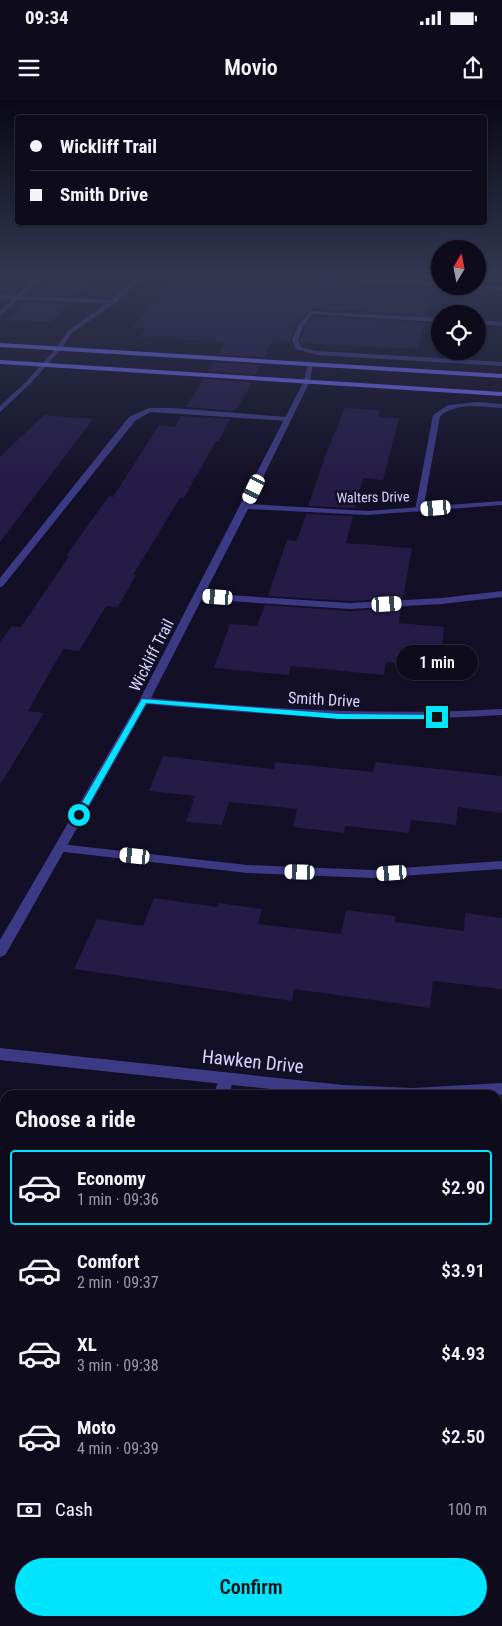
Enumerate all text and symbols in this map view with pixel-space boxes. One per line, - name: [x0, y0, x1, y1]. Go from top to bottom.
- text: 09:34: [25, 6, 69, 29]
- icon: menu: [15, 54, 43, 82]
- icon: share: [459, 54, 487, 82]
- text: Movio: [224, 55, 278, 80]
- text: Wickliff Trail: [60, 135, 157, 158]
- text: Smith Drive: [60, 183, 148, 206]
- north arrow: [431, 240, 486, 295]
- map controls: [431, 240, 486, 360]
- button: locate: [431, 305, 486, 360]
- car: [240, 472, 267, 506]
- street label: Walters Drive: [336, 488, 410, 506]
- car: [420, 499, 451, 517]
- car: [202, 588, 233, 606]
- car: [371, 596, 402, 612]
- street label: Wickliff Trail: [125, 616, 178, 695]
- callout: 1 min: [396, 644, 478, 680]
- text: 1 min: [419, 653, 455, 672]
- street label: Smith Drive: [287, 688, 360, 711]
- route end: [426, 706, 448, 728]
- route start: [68, 804, 90, 826]
- car: [119, 847, 150, 865]
- car: [284, 864, 315, 880]
- car: [376, 864, 407, 882]
- street label: Hawken Drive: [201, 1045, 305, 1078]
- text: Choose a ride: [15, 1107, 136, 1132]
- icon: car: [17, 1165, 62, 1210]
- text: Economy: [77, 1167, 146, 1190]
- text: $2.90: [441, 1176, 485, 1199]
- text: 1 min · 09:36: [77, 1190, 159, 1209]
- icon: car: [17, 1248, 62, 1293]
- text: Comfort: [77, 1250, 140, 1273]
- text: $3.91: [441, 1259, 485, 1282]
- text: 2 min · 09:37: [77, 1273, 159, 1292]
- icon: car: [17, 1331, 62, 1376]
- text: XL: [77, 1333, 97, 1356]
- text: $4.93: [441, 1342, 485, 1365]
- text: 3 min · 09:38: [77, 1356, 159, 1375]
- icon: car: [17, 1414, 62, 1459]
- text: Moto: [77, 1416, 116, 1439]
- text: $2.50: [441, 1425, 485, 1448]
- text: 4 min · 09:39: [77, 1439, 159, 1458]
- icon: cash: [15, 1496, 43, 1524]
- text: Cash: [55, 1498, 93, 1521]
- text: 100 m: [448, 1500, 487, 1519]
- button: Confirm: [15, 1558, 487, 1616]

